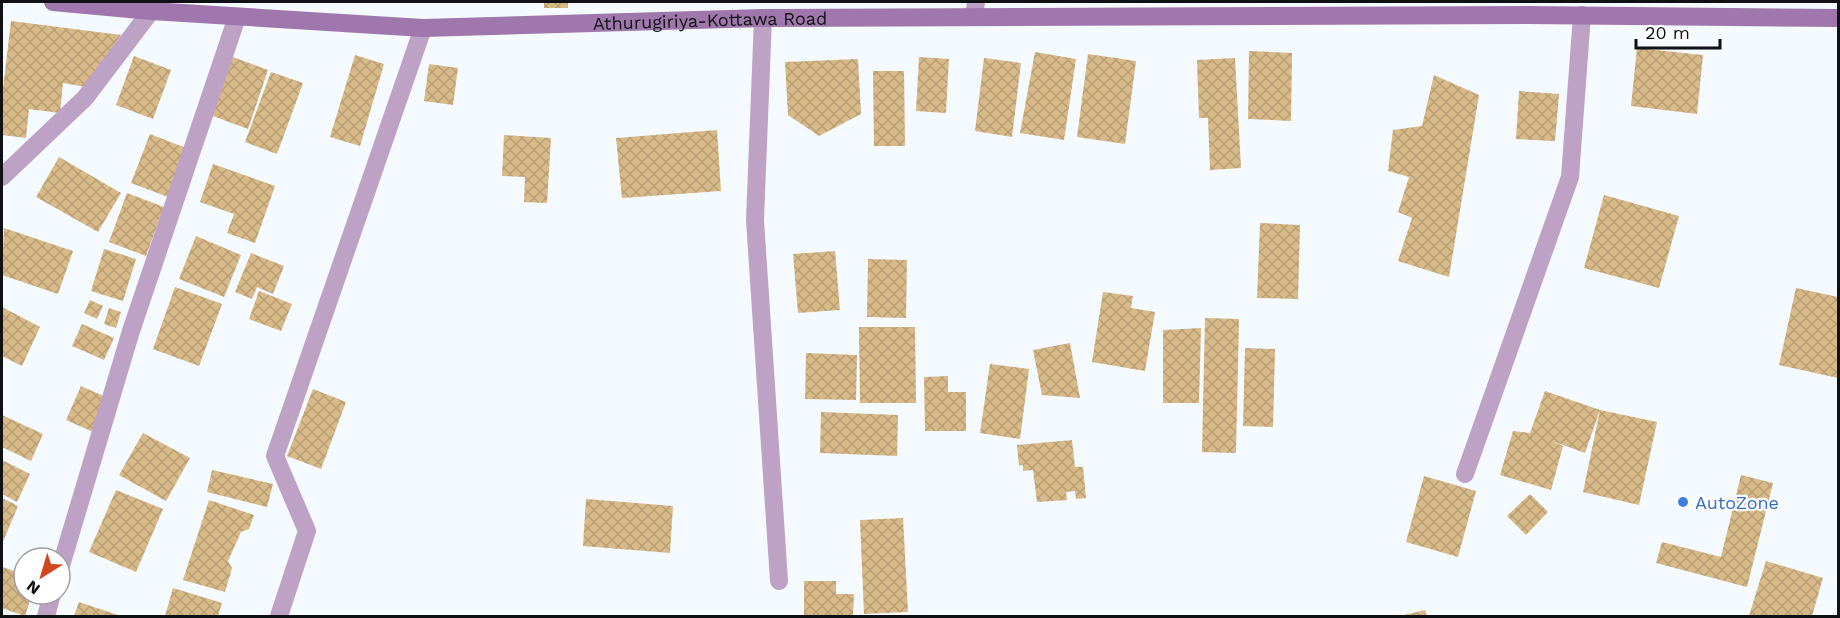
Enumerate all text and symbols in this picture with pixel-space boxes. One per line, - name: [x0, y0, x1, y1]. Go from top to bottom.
- street label: Athurugiriya-Kottawa Road: [592, 7, 827, 34]
- scale bar: [1636, 12, 1720, 50]
- text: 20 m: [1645, 22, 1690, 43]
- place label: AutoZone: [1695, 492, 1779, 513]
- marker: AutoZone: [1676, 495, 1690, 509]
- north arrow: [12, 546, 72, 606]
- text: N: [23, 576, 44, 599]

